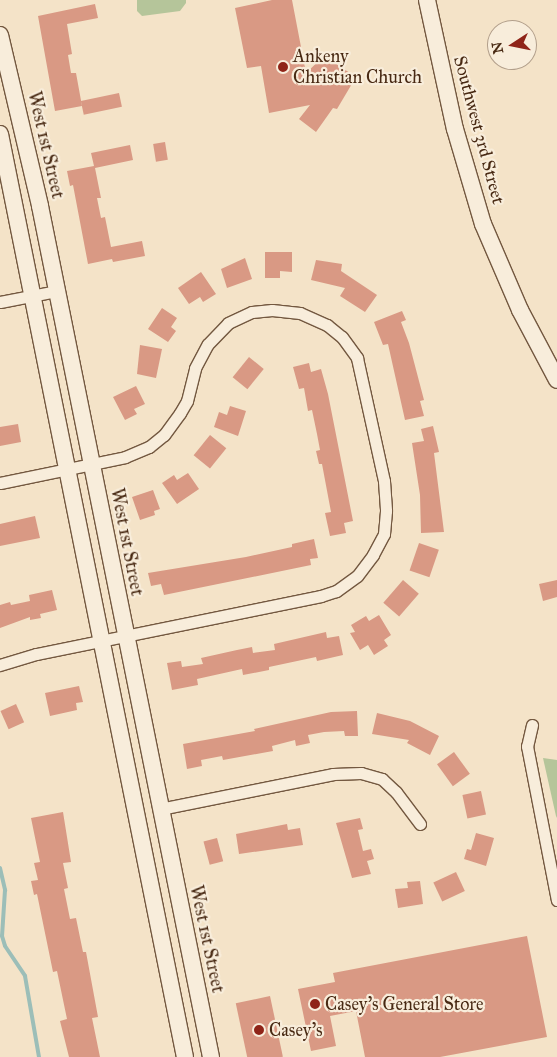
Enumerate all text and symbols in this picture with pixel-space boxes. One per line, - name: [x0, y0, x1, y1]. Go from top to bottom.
- north arrow: [487, 20, 537, 70]
- text: N: [488, 40, 507, 55]
- place label: Ankeny Christian Church: [293, 46, 422, 88]
- street label: Southwest 3rd Street: [449, 53, 509, 207]
- marker: Ankeny Christian Church: [277, 61, 289, 73]
- street label: West 1st Street: [23, 89, 69, 201]
- street label: West 1st Street: [106, 486, 148, 598]
- street label: West 1st Street: [185, 883, 229, 995]
- place label: Casey's General Store: [325, 993, 483, 1015]
- marker: Casey's General Store: [309, 998, 321, 1010]
- place label: Casey's: [269, 1019, 323, 1041]
- marker: Casey's: [253, 1024, 265, 1036]

